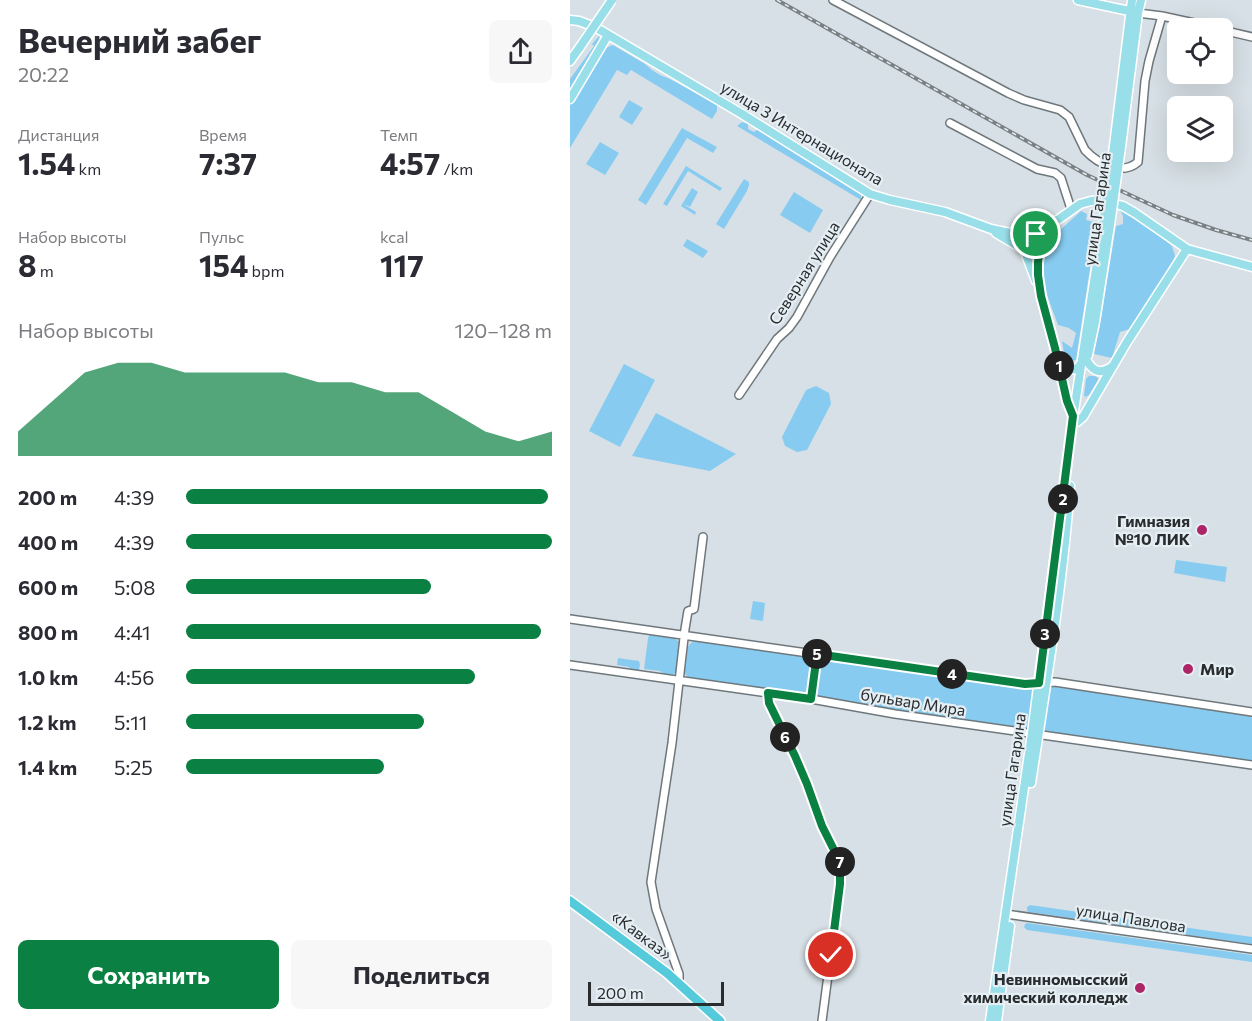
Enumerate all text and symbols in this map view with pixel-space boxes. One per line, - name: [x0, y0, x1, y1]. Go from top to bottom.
- map controls: [1167, 18, 1233, 162]
- button: locate: [1167, 18, 1233, 84]
- text: Вечерний забег: [18, 19, 261, 60]
- button: share: [489, 20, 552, 83]
- text: 20:22: [18, 62, 69, 86]
- street label: улица 3 Интернационала: [718, 77, 887, 189]
- button: layers: [1167, 96, 1233, 162]
- text: Дистанция: [18, 125, 99, 144]
- text: Время: [199, 125, 247, 144]
- text: Темп: [380, 125, 418, 144]
- text: 1.54: [18, 144, 75, 181]
- text: 7:37: [199, 144, 257, 181]
- text: 4:57: [380, 144, 440, 181]
- street label: улица Гагарина: [1079, 151, 1114, 267]
- text: km: [75, 159, 101, 178]
- text: /km: [440, 159, 473, 178]
- pin: [1010, 208, 1061, 259]
- icon: arrive: [1019, 217, 1052, 250]
- street label: Северная улица: [764, 218, 843, 328]
- text: Набор высоты: [18, 227, 127, 246]
- text: Пульс: [199, 227, 244, 246]
- text: kcal: [380, 227, 409, 246]
- text: 8: [18, 246, 37, 283]
- text: 154: [199, 246, 248, 283]
- text: 117: [380, 246, 424, 283]
- text: m: [37, 261, 54, 280]
- text: bpm: [248, 261, 284, 280]
- text: Набор высоты: [18, 318, 154, 342]
- text: 120–128 m: [455, 318, 552, 342]
- pin: 1: [1044, 351, 1074, 381]
- text: 1: [1055, 356, 1063, 375]
- pin: 2: [1048, 484, 1078, 514]
- text: 200 m: [18, 485, 77, 509]
- text: 4:39: [114, 485, 154, 509]
- text: 2: [1058, 489, 1068, 508]
- place label: Гимназия №10 ЛИК: [1115, 511, 1190, 548]
- marker: Гимназия №10 ЛИК: [1195, 523, 1209, 537]
- text: 400 m: [18, 530, 78, 554]
- text: 4:39: [114, 530, 154, 554]
- text: 600 m: [18, 575, 78, 599]
- text: 5:08: [114, 575, 155, 599]
- pin: 3: [1030, 619, 1060, 649]
- text: 800 m: [18, 620, 78, 644]
- text: 4:41: [114, 620, 151, 644]
- text: 3: [1040, 624, 1050, 643]
- pin: 5: [802, 639, 832, 669]
- text: 5: [812, 644, 822, 663]
- pin: 4: [937, 659, 967, 689]
- place label: Мир: [1200, 659, 1234, 678]
- marker: Мир: [1181, 662, 1195, 676]
- text: 4: [947, 664, 957, 683]
- text: 1.0 km: [18, 665, 78, 689]
- text: 4:56: [114, 665, 154, 689]
- street label: бульвар Мира: [859, 684, 967, 719]
- text: 1.2 km: [18, 710, 76, 734]
- text: 5:11: [114, 710, 147, 734]
- street label: улица Гагарина: [994, 712, 1029, 828]
- pin: 6: [770, 722, 800, 752]
- text: 6: [780, 727, 790, 746]
- text: 1.4 km: [18, 755, 77, 779]
- text: 5:25: [114, 755, 153, 779]
- pin: 7: [825, 847, 855, 877]
- text: 7: [836, 852, 844, 871]
- street label: улица Павлова: [1075, 899, 1187, 936]
- street label: «Кавказ»: [609, 906, 676, 963]
- pin: [805, 929, 856, 980]
- icon: check: [814, 938, 847, 971]
- button: Сохранить: [18, 940, 279, 1009]
- button: Поделиться: [291, 940, 552, 1009]
- place label: Невинномысский химический колледж: [963, 969, 1128, 1006]
- scale bar: [588, 979, 724, 1006]
- marker: Невинномысский химический колледж: [1133, 981, 1147, 995]
- text: 200 m: [597, 983, 644, 1002]

